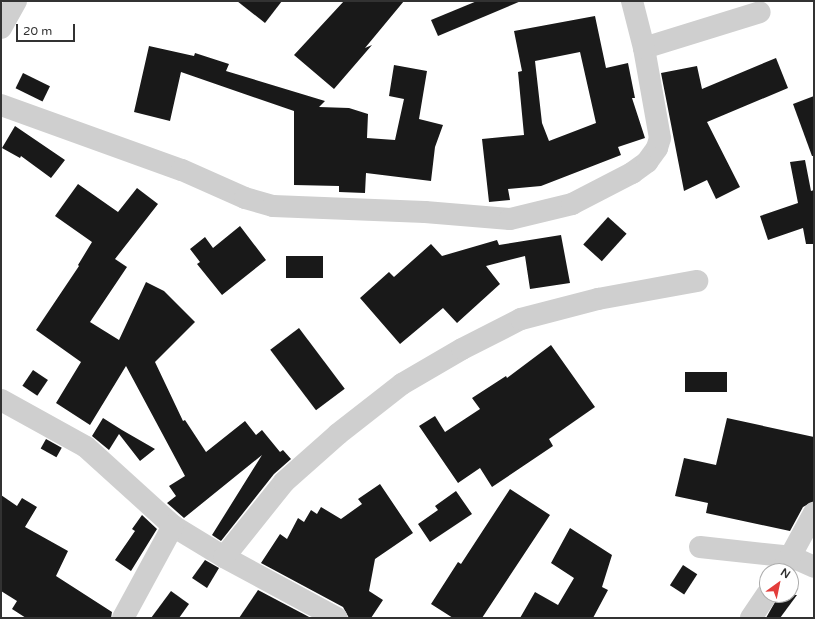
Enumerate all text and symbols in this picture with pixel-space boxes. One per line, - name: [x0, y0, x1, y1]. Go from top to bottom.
- scale bar: [18, 16, 77, 42]
- text: 20 m: [23, 24, 52, 38]
- north arrow: [759, 563, 799, 603]
- text: N: [778, 565, 793, 581]

